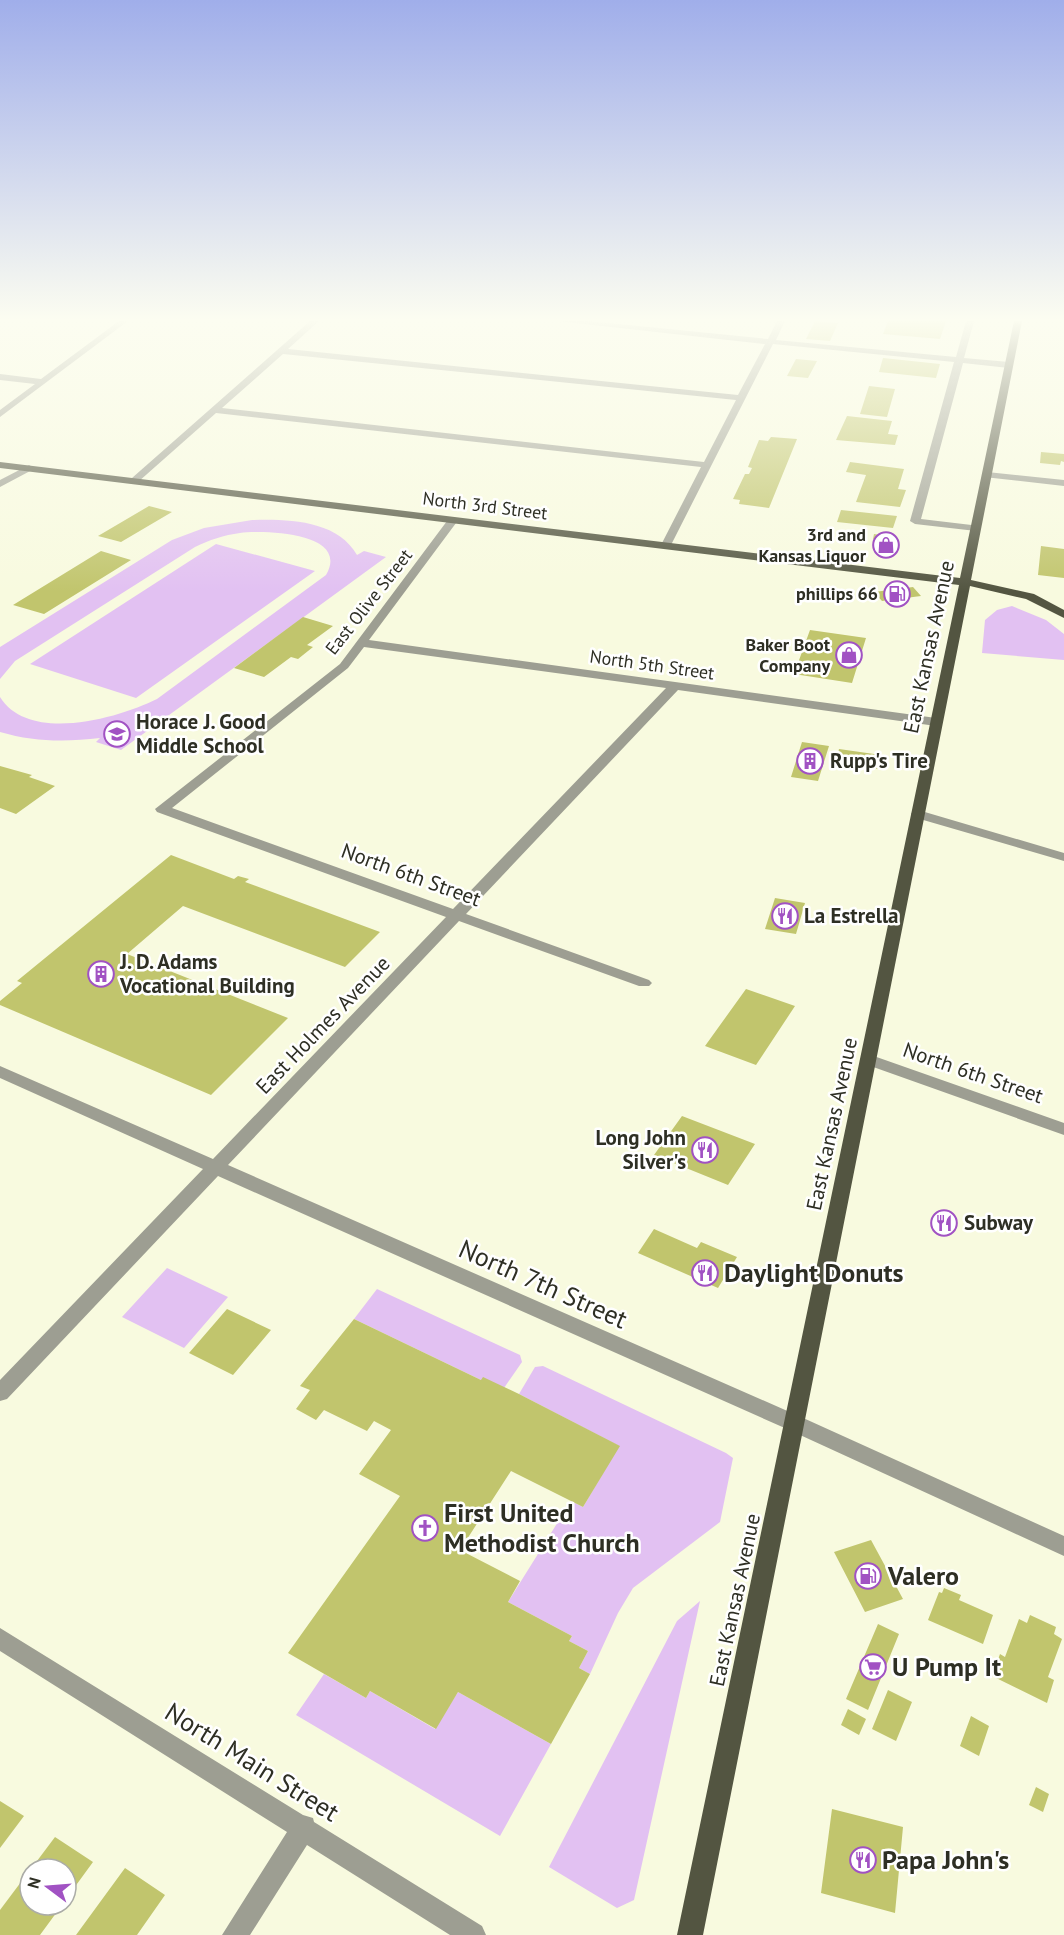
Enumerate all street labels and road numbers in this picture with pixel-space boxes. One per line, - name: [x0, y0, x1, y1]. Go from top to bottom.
- street label: North 3rd Street: [421, 486, 549, 525]
- street label: East Olive Street: [320, 544, 417, 659]
- street label: East Kansas Avenue: [897, 558, 960, 736]
- street label: North 5th Street: [588, 644, 716, 685]
- street label: North 6th Street: [338, 837, 485, 912]
- street label: East Holmes Avenue: [250, 950, 396, 1099]
- street label: East Kansas Avenue: [800, 1035, 863, 1213]
- street label: North 6th Street: [899, 1036, 1047, 1109]
- street label: North 7th Street: [454, 1232, 633, 1335]
- street label: East Kansas Avenue: [703, 1511, 766, 1689]
- street label: North Main Street: [159, 1695, 346, 1828]

